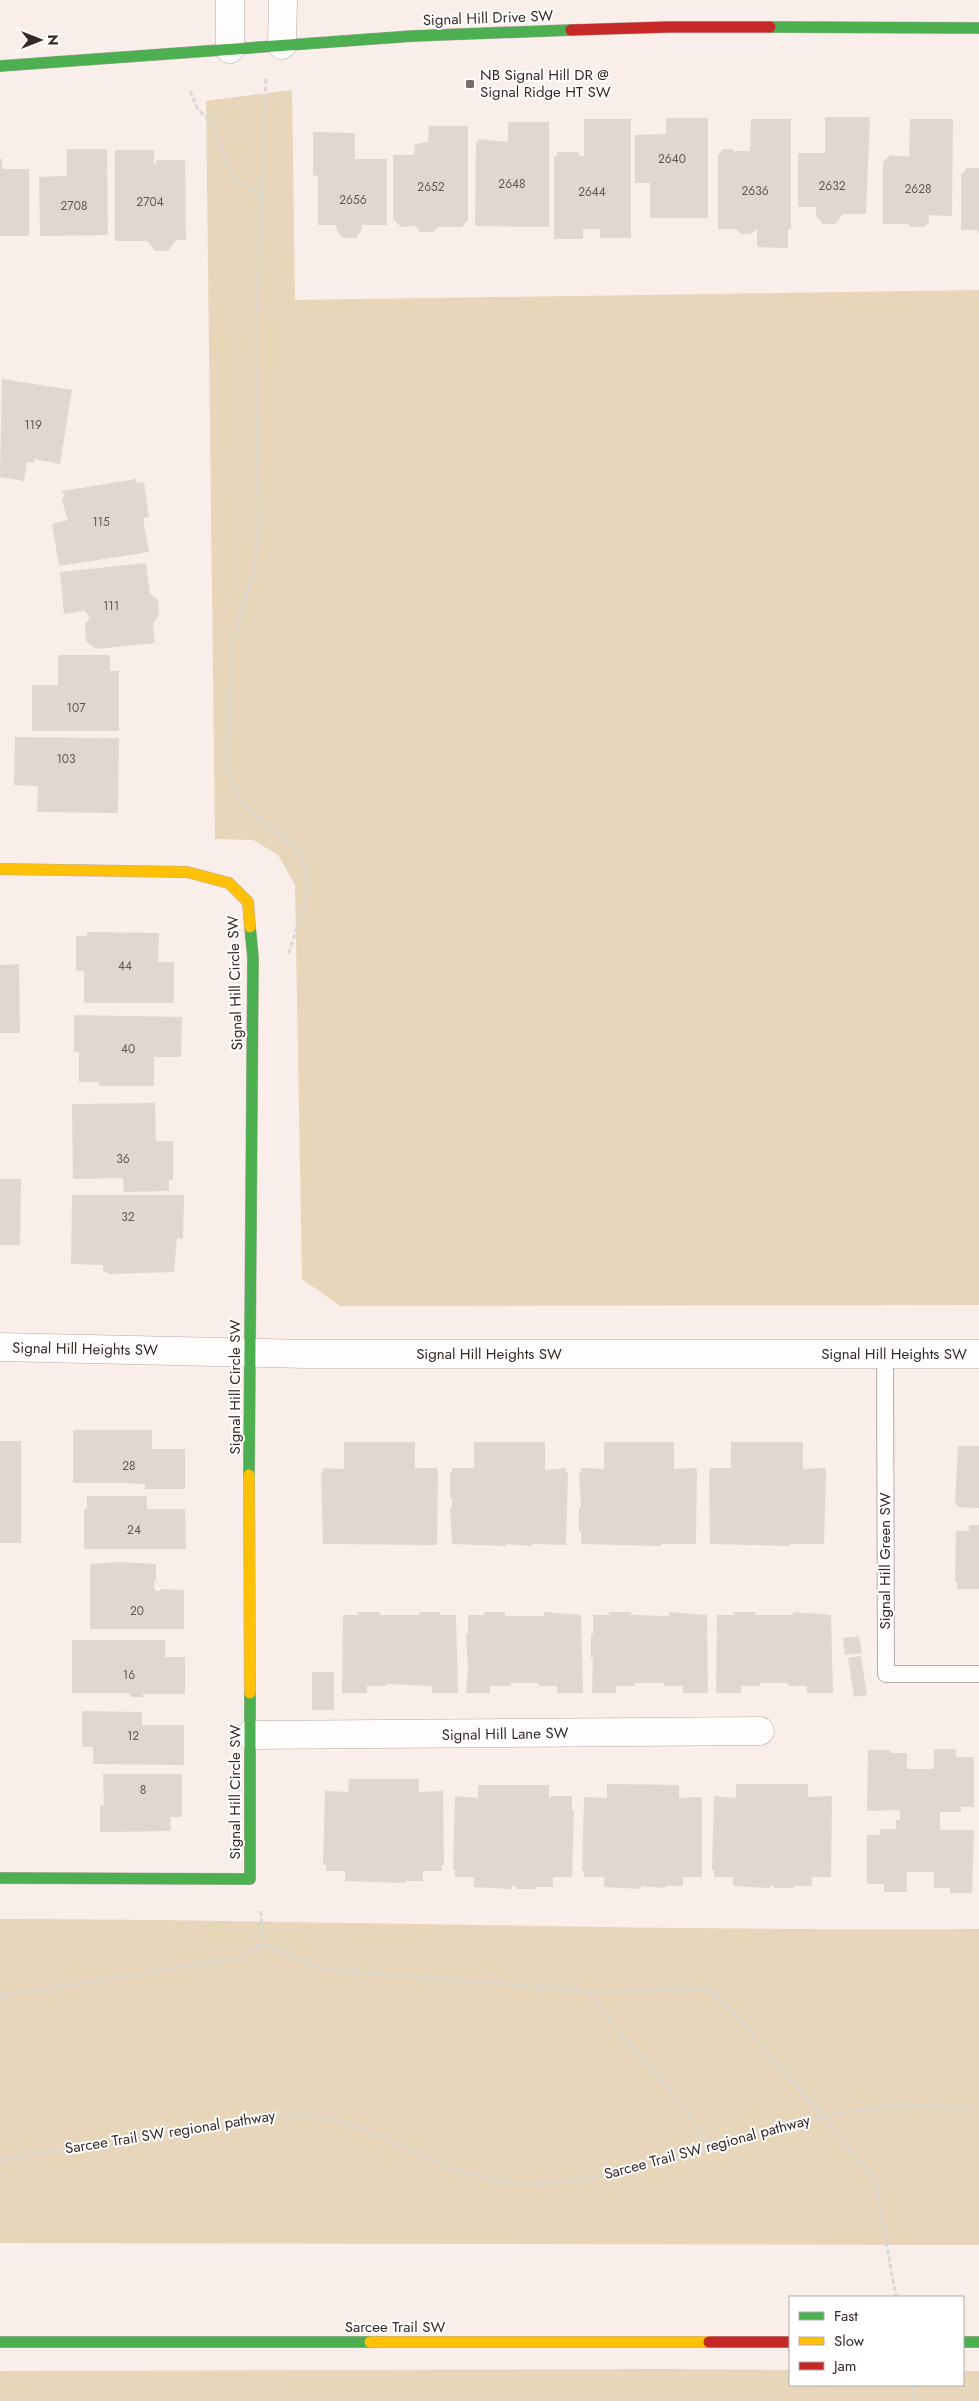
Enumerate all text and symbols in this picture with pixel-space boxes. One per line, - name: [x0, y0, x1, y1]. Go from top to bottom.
- street label: Signal Hill Drive SW: [422, 5, 554, 31]
- north arrow: [15, 15, 65, 65]
- text: N: [43, 34, 63, 46]
- place label: NB Signal Hill DR @ Signal Ridge HT SW: [480, 64, 611, 103]
- marker: NB Signal Hill DR @ Signal Ridge HT SW: [464, 78, 476, 90]
- house number: 2640: [658, 150, 686, 168]
- house number: 2648: [498, 175, 526, 193]
- house number: 2632: [818, 177, 846, 195]
- house number: 2652: [417, 178, 445, 196]
- house number: 2628: [904, 180, 932, 198]
- house number: 2636: [741, 182, 769, 200]
- house number: 2644: [578, 183, 606, 201]
- house number: 2656: [339, 191, 367, 209]
- house number: 2704: [136, 193, 164, 211]
- house number: 2708: [61, 197, 87, 215]
- house number: 119: [24, 416, 42, 434]
- house number: 115: [92, 513, 110, 531]
- house number: 111: [103, 597, 119, 615]
- house number: 107: [67, 699, 86, 717]
- house number: 103: [56, 750, 76, 768]
- street label: Signal Hill Circle SW: [222, 915, 248, 1051]
- house number: 44: [118, 957, 132, 975]
- house number: 40: [121, 1040, 135, 1058]
- house number: 36: [116, 1150, 130, 1168]
- house number: 32: [121, 1208, 135, 1226]
- street label: Signal Hill Circle SW: [224, 1319, 246, 1454]
- street label: Signal Hill Heights SW: [12, 1337, 158, 1361]
- street label: Signal Hill Heights SW: [416, 1343, 562, 1365]
- street label: Signal Hill Heights SW: [821, 1343, 967, 1365]
- house number: 28: [122, 1457, 136, 1475]
- street label: Signal Hill Green SW: [874, 1492, 896, 1630]
- house number: 24: [127, 1521, 141, 1539]
- house number: 20: [130, 1602, 144, 1620]
- house number: 16: [123, 1666, 135, 1684]
- street label: Signal Hill Lane SW: [441, 1722, 569, 1746]
- street label: Signal Hill Circle SW: [224, 1724, 246, 1859]
- house number: 12: [127, 1727, 139, 1745]
- house number: 8: [140, 1781, 146, 1799]
- street label: Sarcee Trail SW regional pathway: [63, 2104, 277, 2159]
- street label: Sarcee Trail SW regional pathway: [602, 2109, 813, 2185]
- legend: [789, 2296, 964, 2386]
- text: Fast: [834, 2305, 858, 2327]
- street label: Sarcee Trail SW: [345, 2316, 445, 2338]
- text: Slow: [834, 2330, 865, 2352]
- text: Jam: [832, 2355, 857, 2377]

